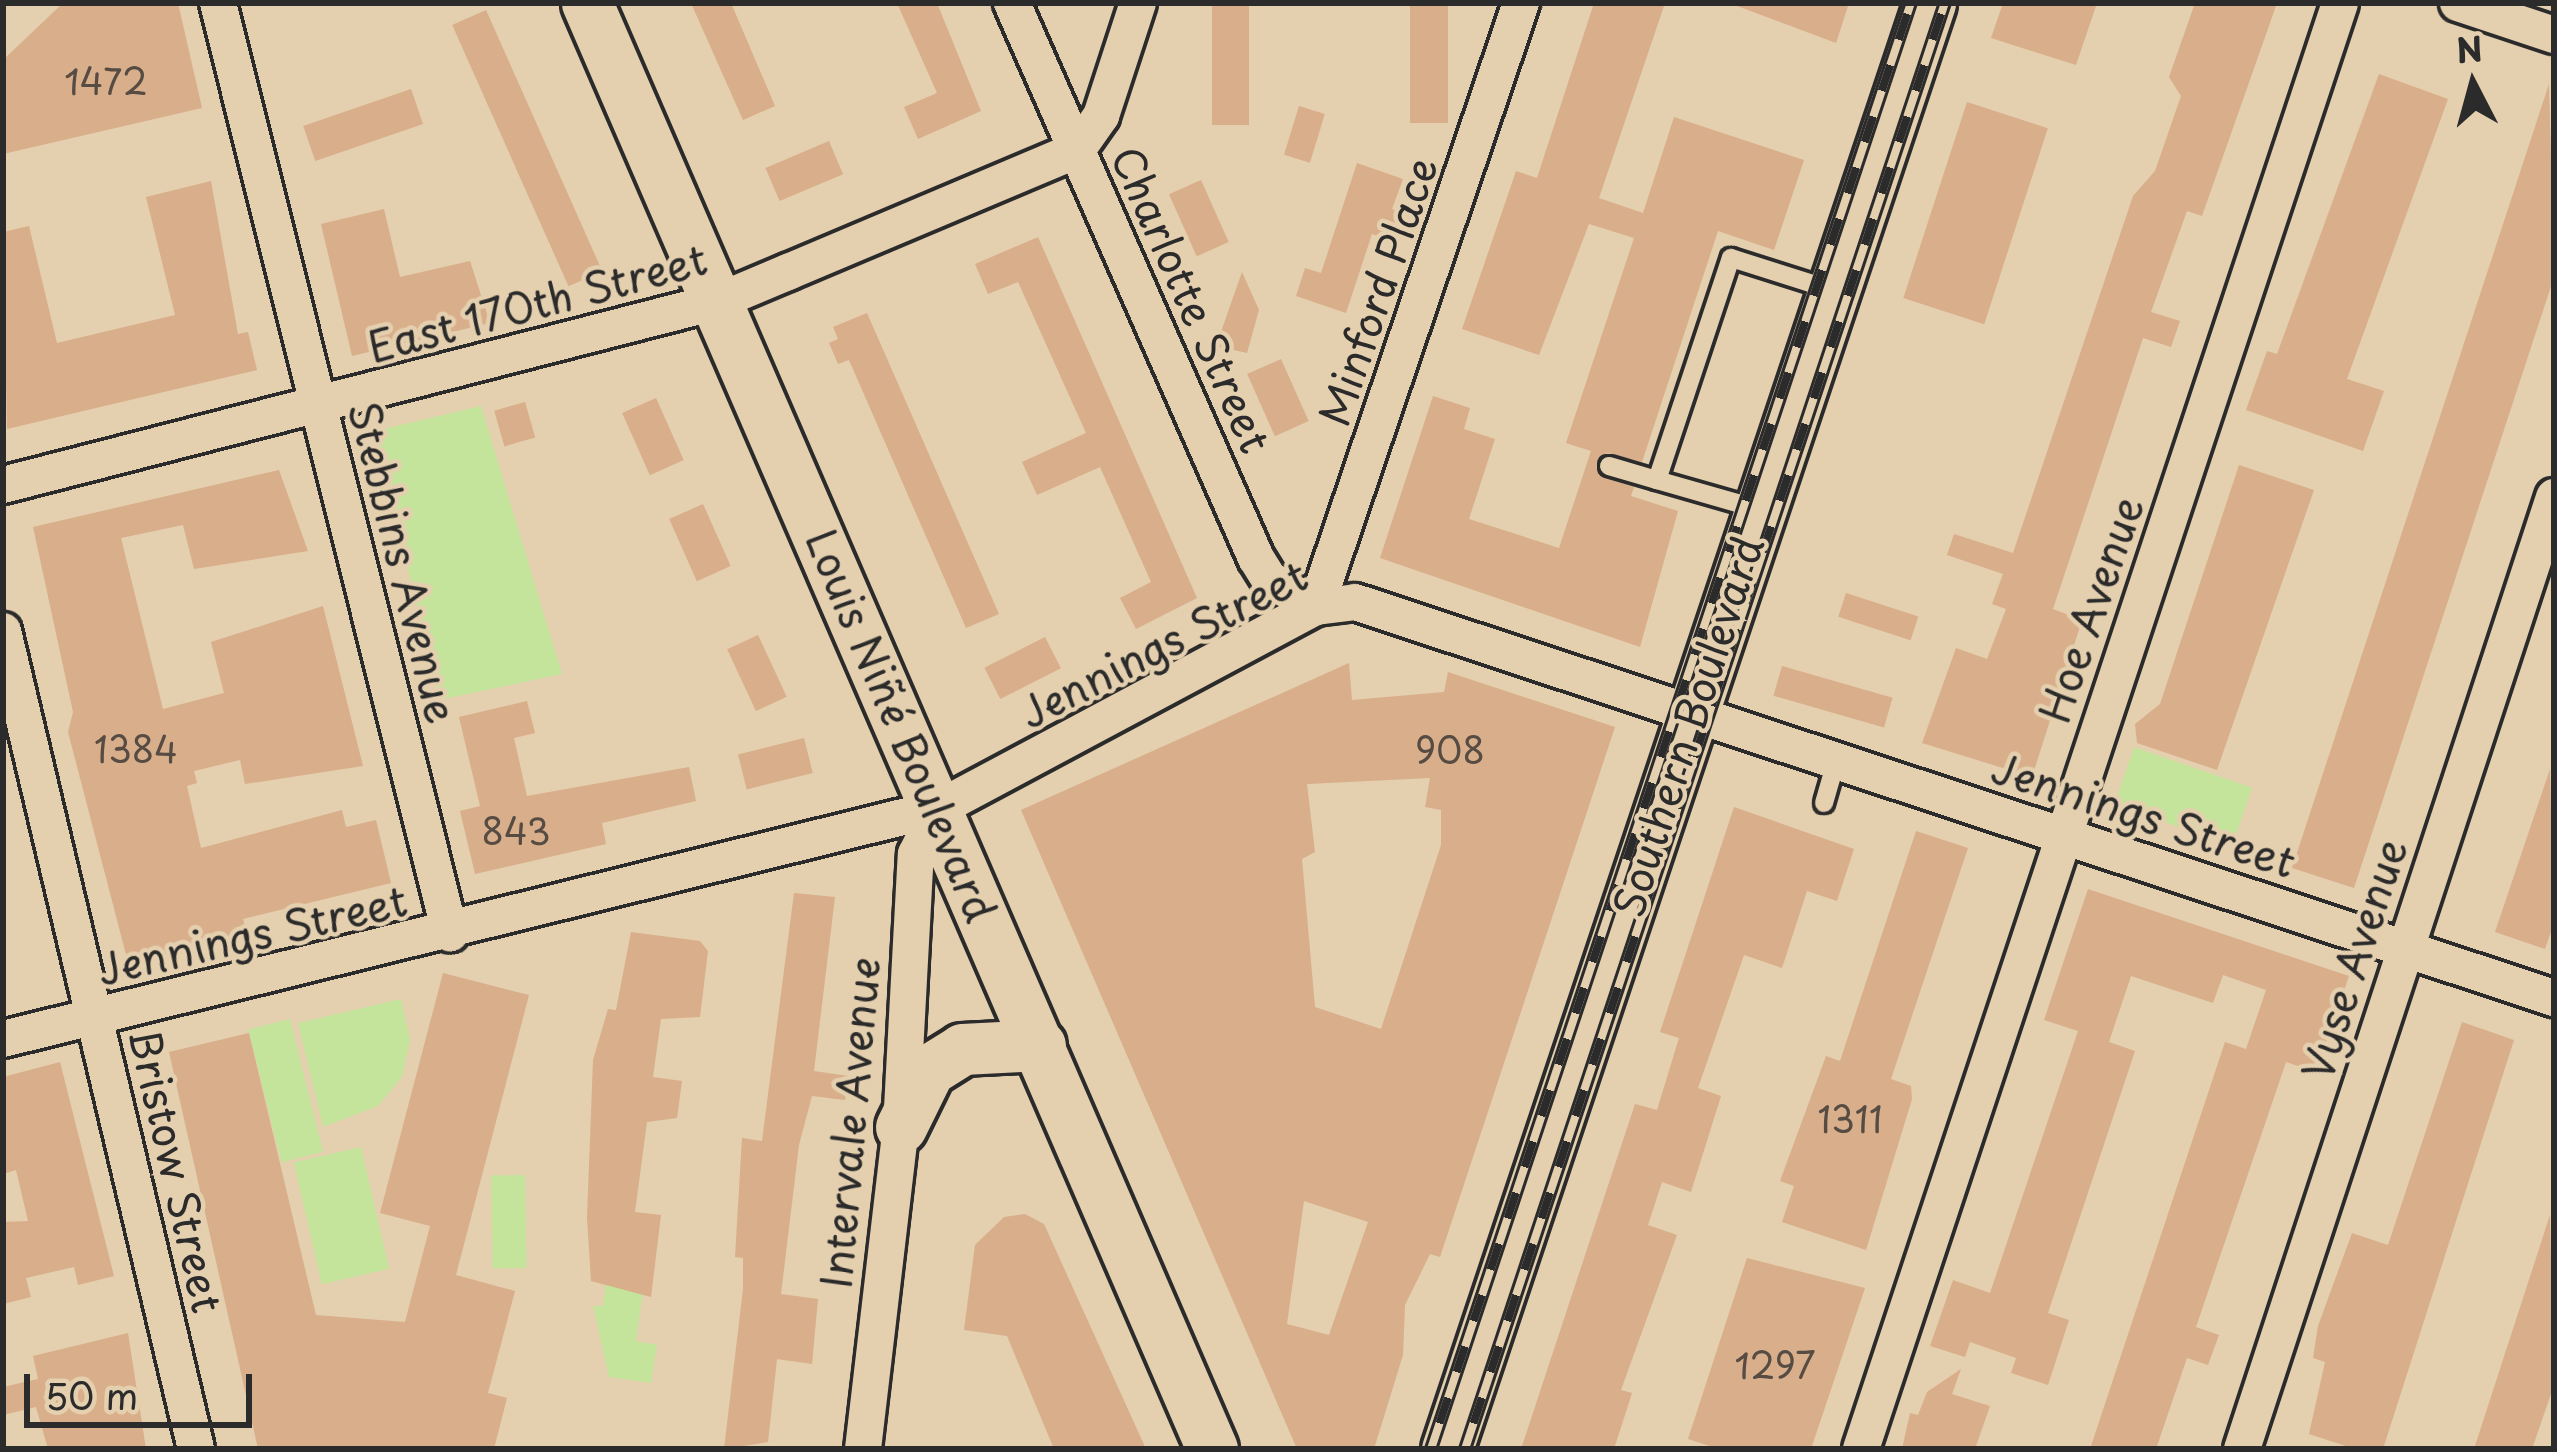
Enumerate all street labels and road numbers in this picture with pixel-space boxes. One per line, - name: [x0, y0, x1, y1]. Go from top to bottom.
- street label: Charlotte Street: [1102, 139, 1282, 459]
- street label: Minford Place: [1307, 150, 1447, 432]
- street label: East 170th Street: [360, 232, 714, 372]
- street label: Stebbins Avenue: [340, 398, 468, 726]
- street label: Hoe Avenue: [2028, 490, 2152, 728]
- street label: Louis Niñé Boulevard: [796, 520, 1008, 930]
- street label: Southern Boulevard: [1602, 529, 1772, 923]
- street label: Jennings Street: [1011, 549, 1315, 737]
- street label: Jennings Street: [1986, 741, 2302, 887]
- street label: Vyse Avenue: [2291, 833, 2415, 1085]
- street label: Jennings Street: [92, 874, 412, 994]
- street label: Intervale Avenue: [809, 954, 889, 1292]
- street label: Bristow Street: [120, 1022, 234, 1318]

